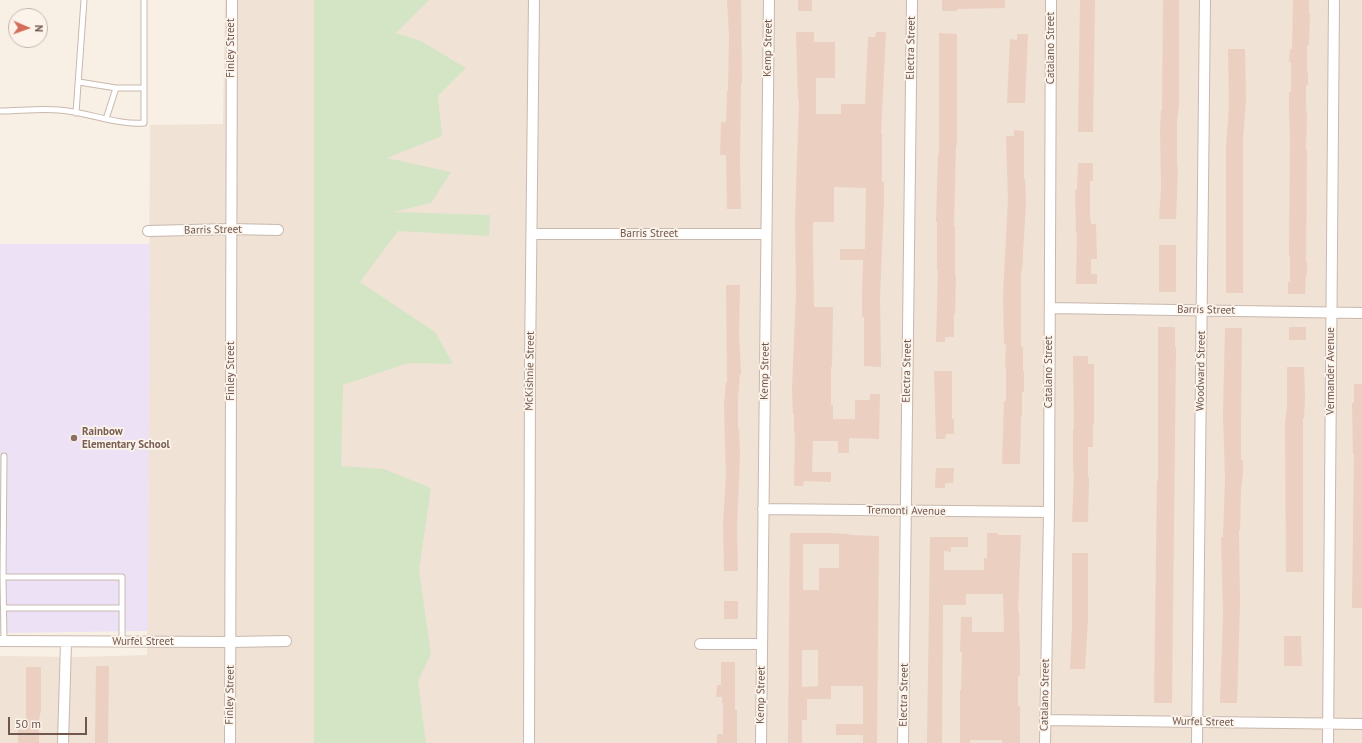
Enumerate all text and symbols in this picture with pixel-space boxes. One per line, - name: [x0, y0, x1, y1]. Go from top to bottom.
- north arrow: [8, 8, 48, 48]
- street label: Catalano Street: [1044, 12, 1058, 84]
- street label: Electra Street: [904, 16, 918, 80]
- street label: Finley Street: [224, 18, 238, 78]
- street label: Kemp Street: [761, 19, 775, 77]
- text: N: [32, 25, 46, 32]
- street label: Barris Street: [184, 223, 242, 237]
- street label: Barris Street: [620, 227, 678, 241]
- street label: Barris Street: [1177, 303, 1235, 317]
- street label: Vermander Avenue: [1324, 327, 1338, 415]
- street label: McKishnie Street: [523, 331, 537, 411]
- street label: Woodward Street: [1194, 331, 1208, 411]
- street label: Catalano Street: [1042, 336, 1056, 408]
- street label: Electra Street: [900, 339, 914, 403]
- street label: Finley Street: [224, 341, 238, 401]
- street label: Kemp Street: [758, 342, 772, 400]
- place label: Rainbow Elementary School: [82, 425, 170, 451]
- marker: Rainbow Elementary School: [69, 433, 79, 443]
- street label: Tremonti Avenue: [866, 504, 946, 518]
- street label: Wurfel Street: [112, 635, 174, 649]
- street label: Catalano Street: [1038, 659, 1052, 731]
- street label: Electra Street: [897, 663, 911, 727]
- street label: Finley Street: [223, 665, 237, 725]
- street label: Kemp Street: [754, 666, 768, 724]
- scale bar: [10, 709, 89, 735]
- street label: Wurfel Street: [1172, 715, 1234, 729]
- text: 50 m: [15, 716, 41, 731]

